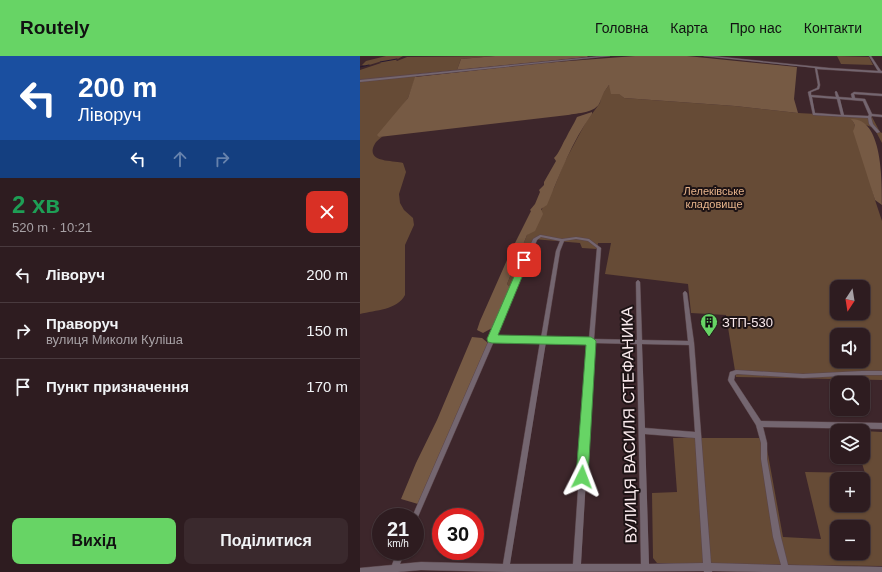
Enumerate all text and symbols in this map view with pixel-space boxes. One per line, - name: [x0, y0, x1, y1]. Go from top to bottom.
- text: Routely: [20, 17, 90, 38]
- text: Головна: [595, 20, 648, 36]
- text: Карта: [670, 20, 708, 36]
- text: Про нас: [730, 20, 782, 36]
- text: Контакти: [804, 20, 862, 36]
- icon: left: [12, 72, 64, 124]
- text: 200 m: [78, 72, 157, 103]
- text: Ліворуч: [78, 105, 141, 125]
- icon: left: [127, 148, 149, 170]
- icon: ahead: [169, 148, 191, 170]
- icon: right: [211, 148, 233, 170]
- park label: Лелеківське кладовище: [684, 185, 744, 210]
- text: 2 хв: [12, 191, 60, 218]
- button: close: [306, 191, 348, 233]
- text: 520 m · 10:21: [12, 220, 92, 235]
- pin: [507, 243, 541, 277]
- icon: arrive: [513, 249, 535, 271]
- icon: left: [12, 264, 34, 286]
- text: Ліворуч: [46, 266, 105, 283]
- text: 200 m: [306, 266, 348, 283]
- north arrow: [830, 280, 870, 320]
- map controls: [830, 280, 870, 560]
- street label: ВУЛИЦЯ ВАСИЛЯ СТЕФАНИКА: [618, 306, 640, 543]
- building icon: ЗТП-530: [699, 312, 719, 337]
- text: Праворуч: [46, 315, 119, 332]
- place label: ЗТП-530: [722, 315, 773, 330]
- icon: right: [12, 320, 34, 342]
- text: 150 m: [306, 322, 348, 339]
- button: sound: [830, 328, 870, 368]
- text: вулиця Миколи Куліша: [46, 332, 183, 347]
- icon: arrive: [12, 376, 34, 398]
- button: search: [830, 376, 870, 416]
- text: Пункт призначення: [46, 378, 189, 395]
- text: 170 m: [306, 378, 348, 395]
- button: layers: [830, 424, 870, 464]
- position arrow: [561, 456, 603, 498]
- button: +: [830, 472, 870, 512]
- speed limit sign: 30: [432, 508, 484, 560]
- button: Вихід: [12, 518, 176, 564]
- button: Поділитися: [184, 518, 348, 564]
- text: 21: [387, 518, 409, 540]
- button: −: [830, 520, 870, 560]
- text: km/h: [387, 538, 409, 549]

